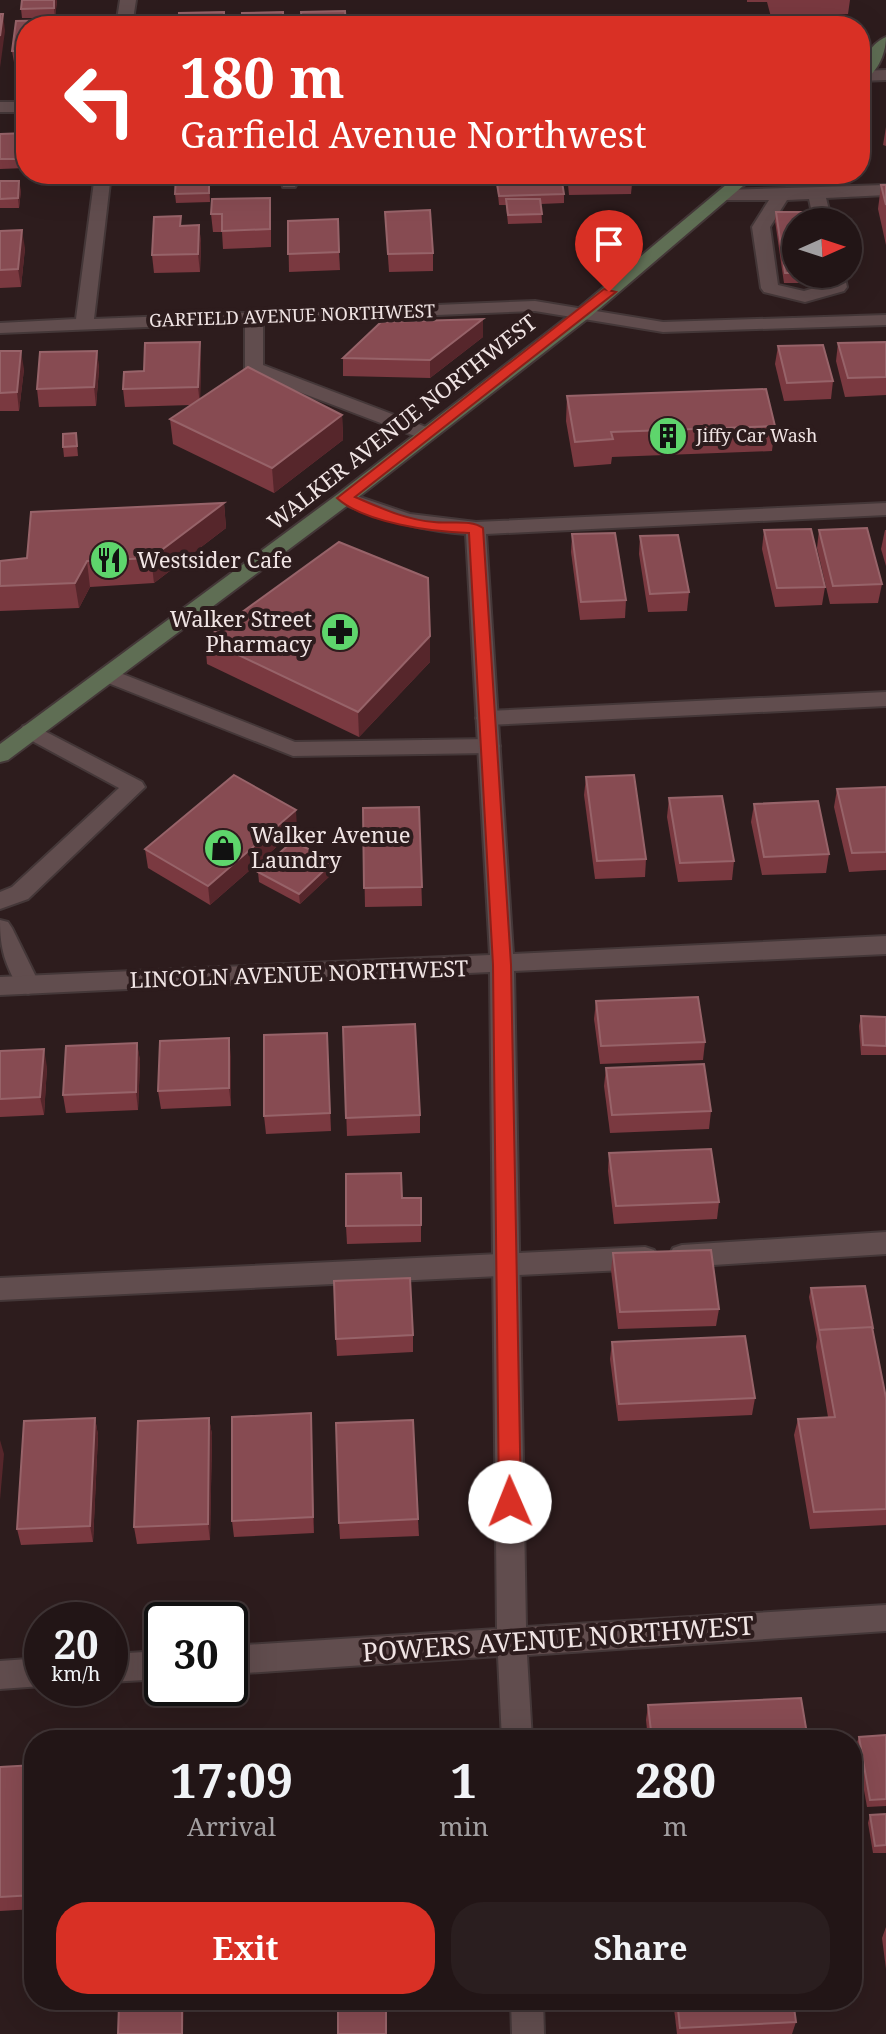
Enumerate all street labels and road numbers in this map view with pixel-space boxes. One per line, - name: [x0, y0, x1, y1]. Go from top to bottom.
- street label: GARFIELD AVENUE NORTHWEST: [148, 298, 435, 332]
- street label: WALKER AVENUE NORTHWEST: [261, 306, 543, 536]
- street label: LINCOLN AVENUE NORTHWEST: [129, 952, 469, 994]
- street label: POWERS AVENUE NORTHWEST: [361, 1606, 755, 1670]

